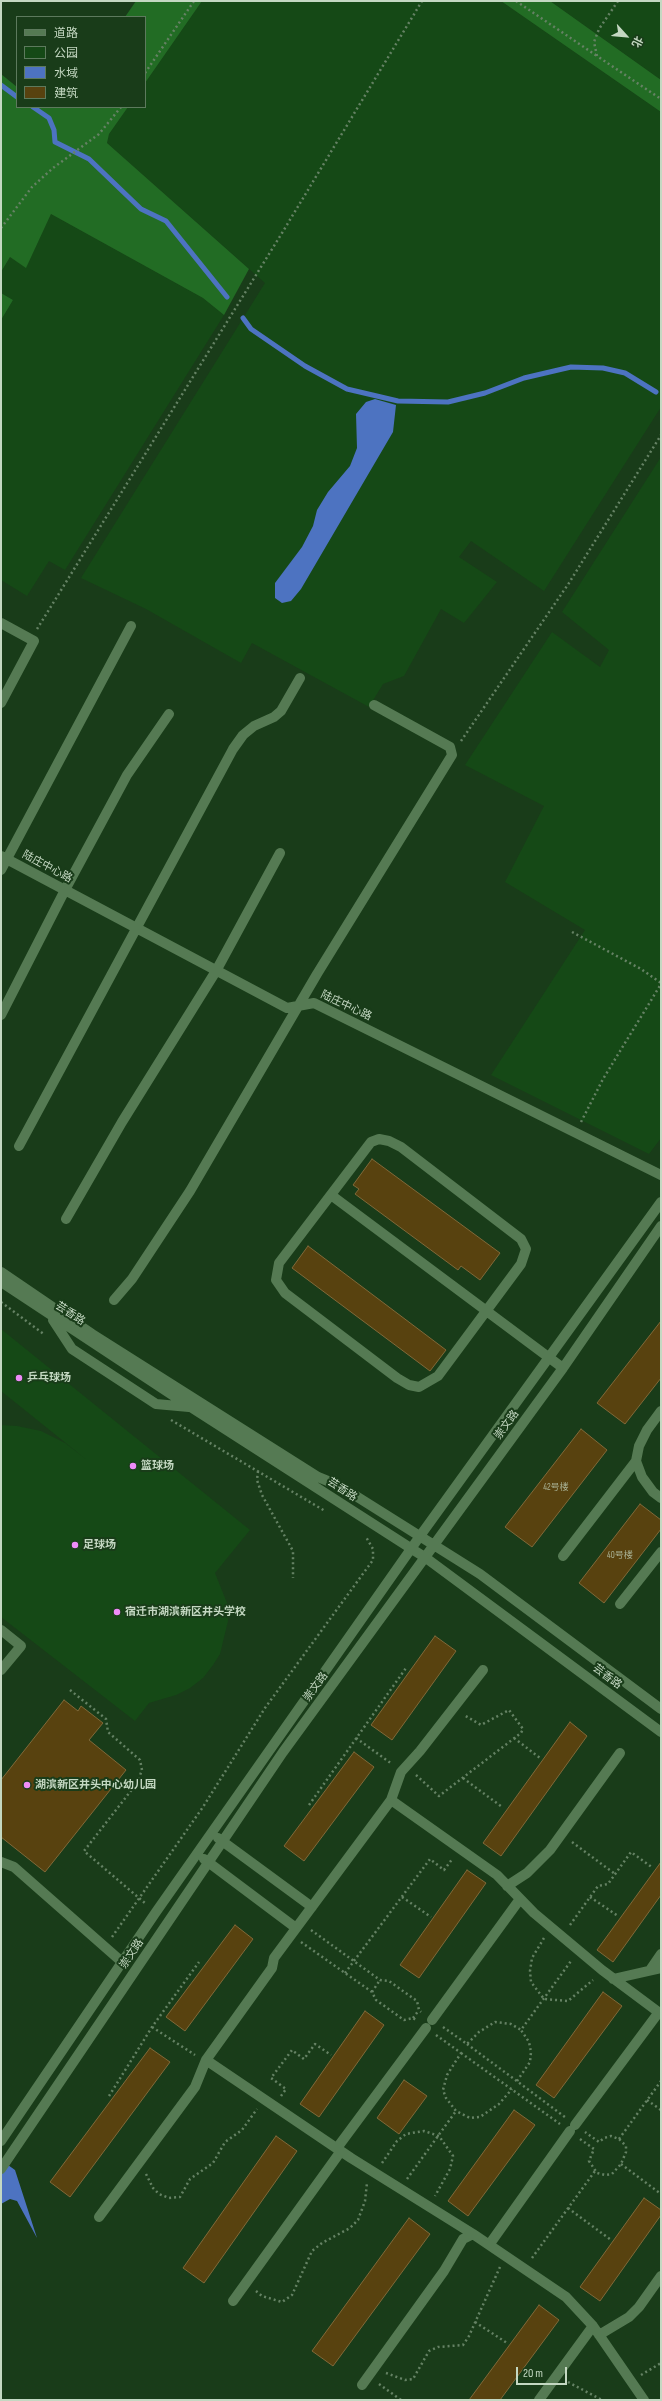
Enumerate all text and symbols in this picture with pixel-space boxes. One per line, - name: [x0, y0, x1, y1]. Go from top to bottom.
- legend: [16, 16, 146, 108]
- north arrow: [606, 16, 646, 56]
- text: 道路: [54, 26, 78, 41]
- text: 北: [629, 34, 645, 50]
- text: 公园: [54, 46, 78, 61]
- text: 水域: [54, 66, 78, 81]
- text: 建筑: [54, 86, 78, 101]
- street label: 陆庄中心路: [20, 848, 74, 886]
- street label: 陆庄中心路: [318, 988, 374, 1024]
- street label: 芸香路: [53, 1299, 87, 1329]
- place label: 乒乓球场: [27, 1371, 71, 1385]
- marker: 乒乓球场: [14, 1373, 24, 1383]
- street label: 崇文路: [492, 1408, 522, 1442]
- place label: 篮球场: [141, 1459, 174, 1473]
- marker: 篮球场: [128, 1461, 138, 1471]
- street label: 芸香路: [325, 1475, 359, 1505]
- house number: 42号楼: [543, 1483, 569, 1493]
- place label: 足球场: [83, 1538, 116, 1552]
- marker: 足球场: [70, 1540, 80, 1550]
- house number: 40号楼: [607, 1551, 633, 1561]
- place label: 宿迁市湖滨新区井头学校: [125, 1605, 246, 1619]
- marker: 宿迁市湖滨新区井头学校: [112, 1607, 122, 1617]
- street label: 芸香路: [590, 1662, 624, 1692]
- street label: 崇文路: [301, 1670, 331, 1704]
- place label: 湖滨新区井头中心幼儿园: [35, 1778, 156, 1792]
- marker: 湖滨新区井头中心幼儿园: [22, 1780, 32, 1790]
- street label: 崇文路: [117, 1937, 147, 1971]
- scale bar: [518, 2359, 569, 2385]
- text: 20 m: [523, 2366, 543, 2381]

